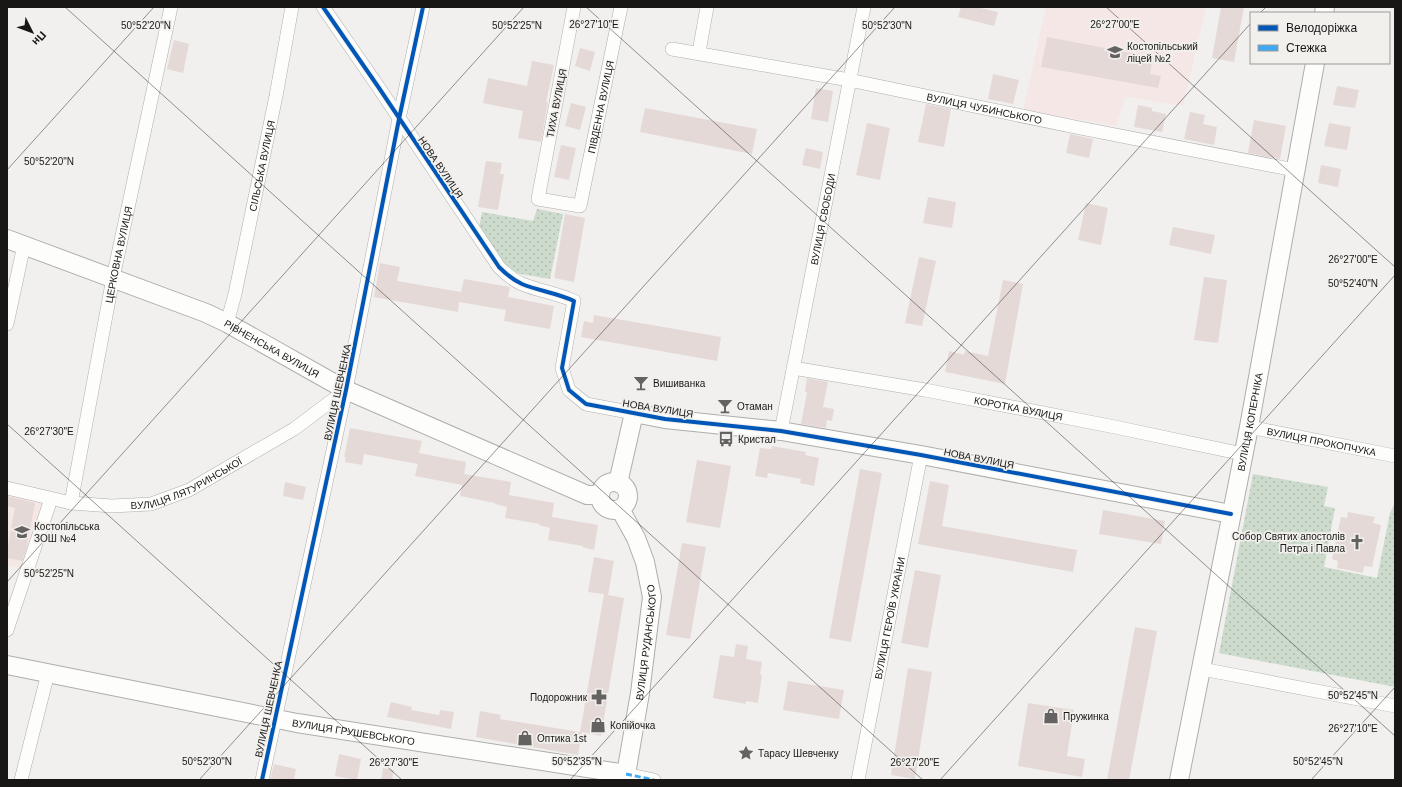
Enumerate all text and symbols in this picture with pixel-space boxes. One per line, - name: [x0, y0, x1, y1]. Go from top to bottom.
- north arrow: [12, 12, 52, 52]
- legend: [1250, 12, 1390, 64]
- text: 26°27'10"E: [569, 19, 619, 30]
- text: 26°27'00"E: [1090, 19, 1140, 30]
- text: 50°52'20"N: [121, 20, 171, 31]
- text: 50°52'25"N: [492, 20, 542, 31]
- text: 50°52'30"N: [862, 20, 912, 31]
- text: Велодоріжка: [1286, 21, 1357, 35]
- text: Пн: [30, 29, 49, 48]
- place label: Костопільський ліцей №2: [1127, 41, 1198, 64]
- text: Стежка: [1286, 41, 1327, 55]
- school or university icon: Костопільський ліцей №2: [1106, 43, 1124, 61]
- street label: ПІВДЕННА ВУЛИЦЯ: [586, 60, 616, 155]
- street label: ТИХА ВУЛИЦЯ: [544, 68, 569, 139]
- street label: ВУЛИЦЯ ЧУБИНСЬКОГО: [926, 91, 1043, 126]
- street label: СІЛЬСЬКА ВУЛИЦЯ: [247, 119, 277, 212]
- street label: НОВА ВУЛИЦЯ: [416, 135, 465, 200]
- text: 50°52'20"N: [24, 156, 74, 167]
- street label: ВУЛИЦЯ СВОБОДИ: [809, 172, 837, 266]
- street label: ЦЕРКОВНА ВУЛИЦЯ: [103, 205, 134, 304]
- text: 26°27'00"E: [1328, 254, 1378, 265]
- text: 50°52'40"N: [1328, 278, 1378, 289]
- street label: РІВНЕНСЬКА ВУЛИЦЯ: [222, 318, 321, 380]
- street label: ВУЛИЦЯ ШЕВЧЕНКА: [322, 342, 353, 441]
- street label: ВУЛИЦЯ КОПЕРНІКА: [1235, 371, 1265, 472]
- bar icon: Вишиванка: [632, 374, 650, 392]
- place label: Вишиванка: [653, 378, 706, 389]
- street label: КОРОТКА ВУЛИЦЯ: [973, 395, 1063, 423]
- street label: НОВА ВУЛИЦЯ: [622, 397, 694, 420]
- bar icon: Отаман: [716, 397, 734, 415]
- place label: Отаман: [737, 401, 773, 412]
- text: 26°27'30"E: [24, 426, 74, 437]
- street label: ВУЛИЦЯ ПРОКОПЧУКА: [1266, 426, 1377, 458]
- bus stop icon: Кристал: [717, 430, 735, 448]
- place label: Кристал: [738, 434, 776, 445]
- street label: НОВА ВУЛИЦЯ: [943, 446, 1015, 471]
- street label: ВУЛИЦЯ ЛЯТУРИНСЬКОЇ: [130, 455, 244, 511]
- place label: Костопільська ЗОШ №4: [34, 521, 100, 544]
- school or university icon: Костопільська ЗОШ №4: [13, 523, 31, 541]
- place label: Собор Святих апостолів Петра і Павла: [1232, 531, 1345, 554]
- church icon: Собор Святих апостолів Петра і Павла: [1348, 533, 1366, 551]
- street label: ВУЛИЦЯ ГЕРОЇВ УКРАЇНИ: [873, 556, 907, 680]
- text: 50°52'25"N: [24, 568, 74, 579]
- street label: ВУЛИЦЯ РУДАНСЬКОГО: [634, 583, 658, 701]
- street label: ВУЛИЦЯ ШЕВЧЕНКА: [253, 659, 284, 758]
- pharmacy icon: Подорожник: [590, 688, 608, 706]
- text: 50°52'45"N: [1328, 690, 1378, 701]
- place label: Подорожник: [530, 692, 588, 703]
- shop icon: Пружинка: [1042, 707, 1060, 725]
- place label: Пружинка: [1063, 711, 1109, 722]
- shop icon: Копійочка: [589, 716, 607, 734]
- street label: ВУЛИЦЯ ГРУШЕВСЬКОГО: [291, 717, 416, 747]
- place label: Копійочка: [610, 720, 656, 731]
- text: 26°27'10"E: [1328, 723, 1378, 734]
- shop icon: Оптика 1st: [516, 729, 534, 747]
- place label: Оптика 1st: [537, 733, 587, 744]
- place icon: Тарасу Шевченку: [737, 744, 755, 762]
- place label: Тарасу Шевченку: [758, 748, 839, 759]
- text: 50°52'30"N: [182, 756, 232, 767]
- text: 50°52'35"N: [552, 756, 602, 767]
- text: 50°52'45"N: [1293, 756, 1343, 767]
- text: 26°27'30"E: [369, 757, 419, 768]
- text: 26°27'20"E: [890, 757, 940, 768]

